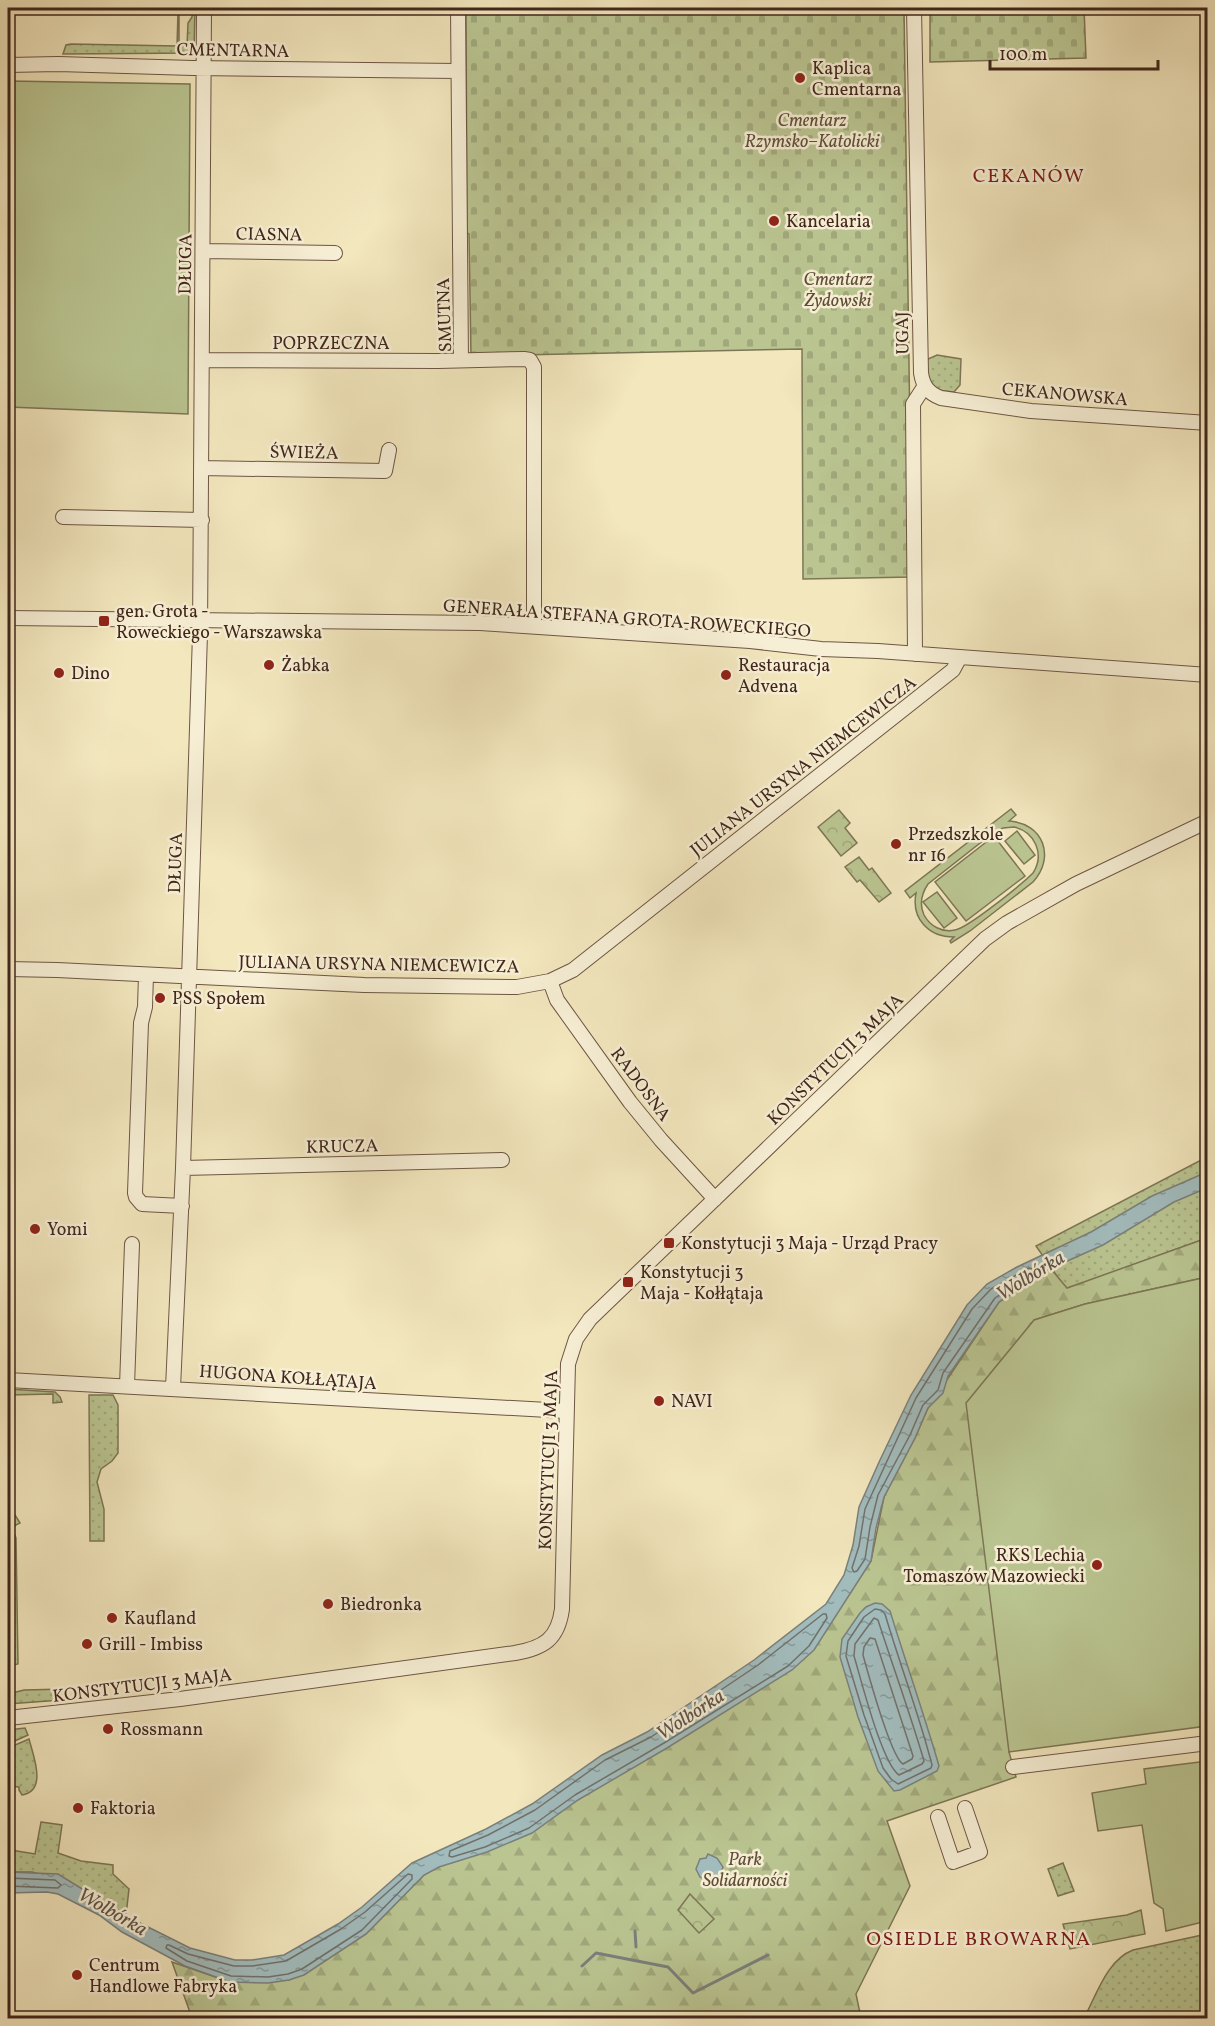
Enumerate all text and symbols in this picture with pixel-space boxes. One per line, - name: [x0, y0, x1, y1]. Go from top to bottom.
- scale bar: [990, 33, 1158, 71]
- street label: CMENTARNA: [176, 38, 290, 65]
- text: 100 m: [999, 43, 1048, 68]
- place label: Kaplica Cmentarna: [812, 57, 902, 103]
- marker: Kaplica Cmentarna: [793, 71, 807, 85]
- park label: Cmentarz Rzymsko–Katolicki: [744, 109, 880, 155]
- district label: CEKANÓW: [973, 163, 1085, 191]
- place label: Kancelaria: [786, 210, 871, 235]
- marker: Kancelaria: [767, 214, 781, 228]
- street label: CIASNA: [236, 222, 303, 249]
- street label: DŁUGA: [173, 233, 200, 295]
- park label: Cmentarz Żydowski: [803, 268, 873, 314]
- street label: SMUTNA: [432, 277, 459, 353]
- street label: UGAJ: [891, 311, 916, 355]
- street label: POPRZECZNA: [272, 332, 390, 357]
- street label: CEKANOWSKA: [1001, 378, 1129, 413]
- street label: ŚWIEŻA: [269, 440, 339, 467]
- street label: GENERAŁA STEFANA GROTA-ROWECKIEGO: [442, 594, 812, 645]
- place label: gen. Grota - Roweckiego - Warszawska: [116, 600, 322, 646]
- marker: gen. Grota - Roweckiego - Warszawska: [97, 614, 111, 628]
- place label: Żabka: [281, 654, 330, 679]
- place label: Restauracja Advena: [738, 654, 830, 700]
- marker: Żabka: [262, 658, 276, 672]
- place label: Dino: [71, 662, 110, 687]
- marker: Dino: [52, 666, 66, 680]
- marker: Restauracja Advena: [719, 668, 733, 682]
- street label: JULIANA URSYNA NIEMCEWICZA: [686, 671, 922, 863]
- place label: Przedszkole nr 16: [908, 823, 1003, 869]
- street label: DŁUGA: [163, 832, 190, 894]
- marker: Przedszkole nr 16: [889, 837, 903, 851]
- street label: JULIANA URSYNA NIEMCEWICZA: [238, 951, 520, 980]
- place label: PSS Społem: [172, 987, 265, 1012]
- street label: KONSTYTUCJI 3 MAJA: [762, 988, 910, 1132]
- marker: PSS Społem: [153, 991, 167, 1005]
- street label: RADOSNA: [604, 1043, 676, 1127]
- street label: KRUCZA: [306, 1134, 379, 1161]
- place label: Yomi: [47, 1218, 88, 1243]
- marker: Yomi: [28, 1222, 42, 1236]
- place label: Konstytucji 3 Maja - Urząd Pracy: [681, 1232, 938, 1257]
- marker: Konstytucji 3 Maja - Urząd Pracy: [662, 1236, 676, 1250]
- water label: Wolbórka: [991, 1245, 1071, 1309]
- place label: Konstytucji 3 Maja - Kołłątaja: [640, 1261, 764, 1307]
- marker: Konstytucji 3 Maja - Kołłątaja: [621, 1275, 635, 1289]
- street label: HUGONA KOŁŁĄTAJA: [198, 1360, 378, 1397]
- street label: KONSTYTUCJI 3 MAJA: [534, 1369, 565, 1551]
- place label: NAVI: [671, 1390, 713, 1415]
- marker: NAVI: [652, 1394, 666, 1408]
- place label: RKS Lechia Tomaszów Mazowiecki: [903, 1544, 1085, 1590]
- marker: RKS Lechia Tomaszów Mazowiecki: [1090, 1558, 1104, 1572]
- place label: Biedronka: [340, 1593, 422, 1618]
- marker: Biedronka: [321, 1597, 335, 1611]
- place label: Kaufland: [124, 1607, 196, 1632]
- marker: Kaufland: [105, 1611, 119, 1625]
- place label: Grill - Imbiss: [99, 1633, 203, 1658]
- marker: Grill - Imbiss: [80, 1637, 94, 1651]
- street label: KONSTYTUCJI 3 MAJA: [51, 1663, 234, 1710]
- water label: Wolbórka: [652, 1683, 731, 1748]
- place label: Rossmann: [120, 1718, 204, 1743]
- marker: Rossmann: [101, 1722, 115, 1736]
- place label: Faktoria: [90, 1797, 156, 1822]
- marker: Faktoria: [71, 1801, 85, 1815]
- park label: Park Solidarności: [703, 1848, 788, 1894]
- water label: Wolbórka: [72, 1882, 152, 1944]
- district label: OSIEDLE BROWARNA: [866, 1926, 1092, 1954]
- place label: Centrum Handlowe Fabryka: [89, 1954, 237, 2000]
- marker: Centrum Handlowe Fabryka: [70, 1968, 84, 1982]

